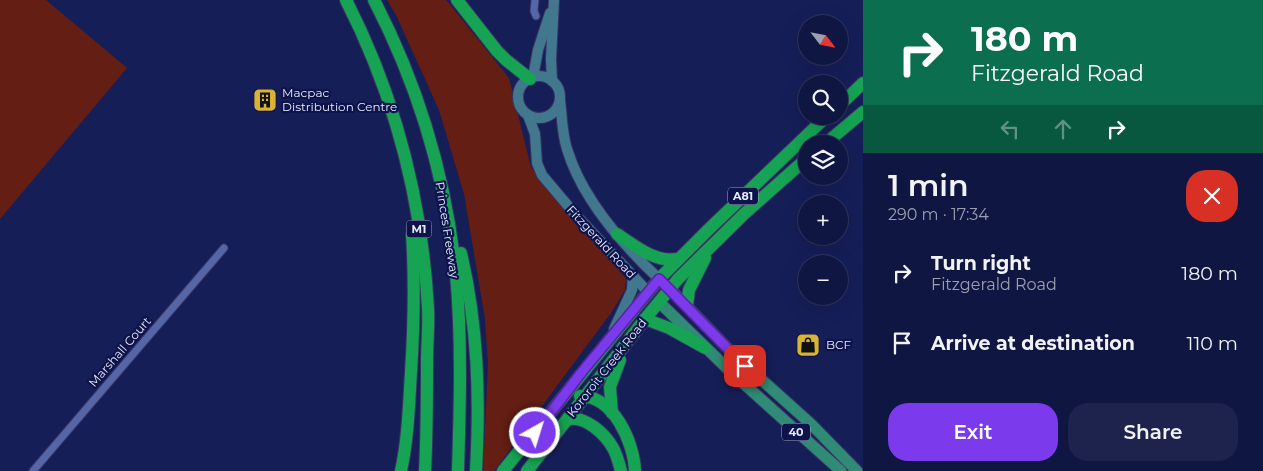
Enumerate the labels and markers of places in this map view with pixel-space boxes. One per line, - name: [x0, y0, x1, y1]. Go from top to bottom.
- place label: Macpac Distribution Centre: [282, 85, 397, 114]
- building icon: Macpac Distribution Centre: [252, 87, 278, 113]
- shop icon: BCF: [795, 332, 821, 358]
- place label: BCF: [826, 337, 852, 352]
- pin: [724, 345, 766, 387]

